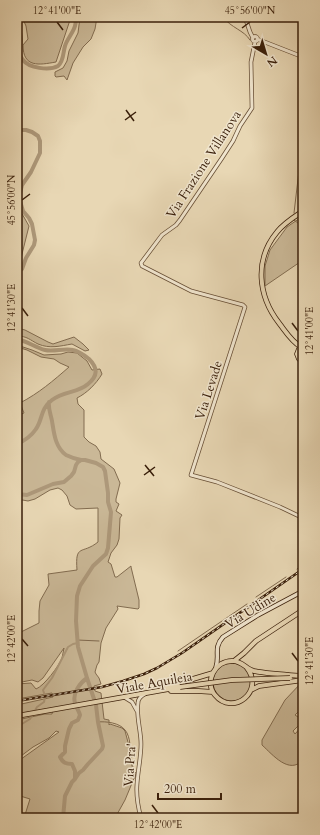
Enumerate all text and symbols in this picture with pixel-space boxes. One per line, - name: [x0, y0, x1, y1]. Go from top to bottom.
- text: 12°41'00"E: [33, 4, 81, 18]
- text: 45°56'00"N: [225, 4, 276, 18]
- north arrow: [246, 34, 286, 74]
- text: N: [263, 53, 280, 71]
- street label: Via Frazione Villanova: [162, 107, 246, 222]
- text: 45°56'00"N: [5, 174, 19, 225]
- text: 12°41'30"E: [5, 284, 19, 332]
- text: 12°41'00"E: [303, 307, 317, 355]
- street label: Via Levade: [191, 358, 227, 422]
- street label: Via Udine: [222, 588, 280, 633]
- text: 12°42'00"E: [5, 615, 19, 663]
- text: 12°41'30"E: [303, 637, 317, 685]
- street label: Viale Aquileia: [115, 667, 194, 699]
- street label: Via Pra': [120, 743, 140, 787]
- scale bar: [158, 775, 221, 801]
- text: 200 m: [164, 781, 197, 797]
- text: 12°42'00"E: [134, 818, 182, 832]

